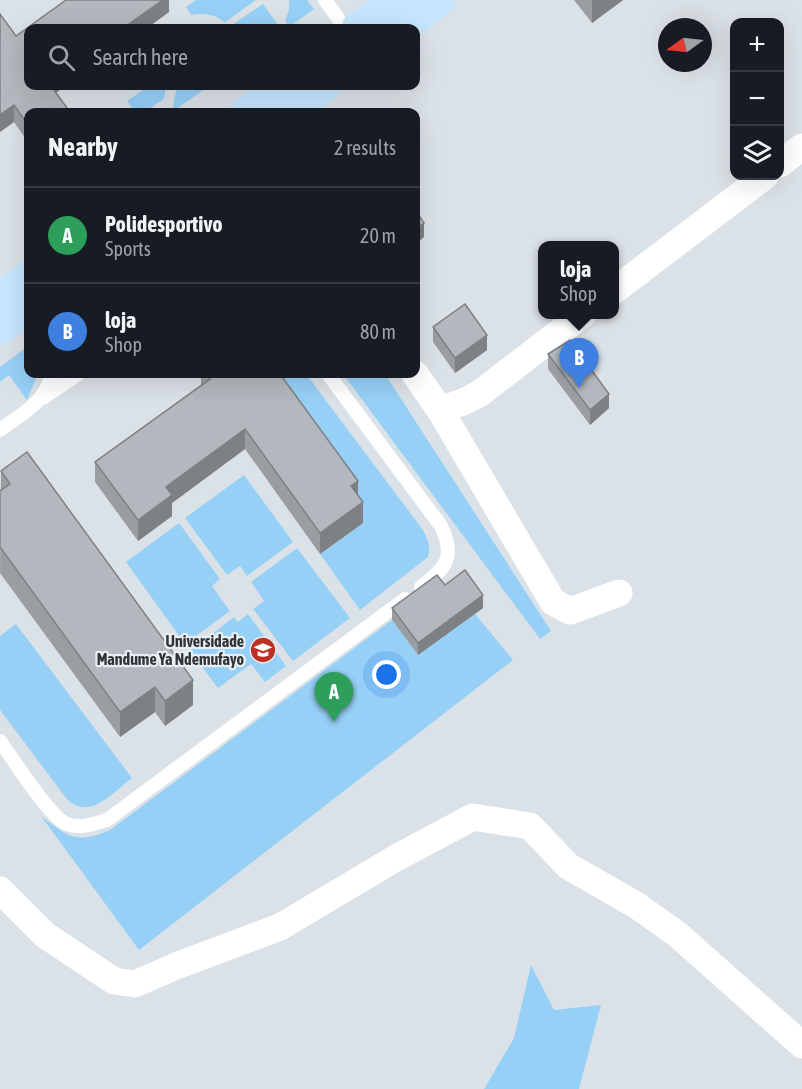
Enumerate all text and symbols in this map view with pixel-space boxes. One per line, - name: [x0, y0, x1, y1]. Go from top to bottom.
- north arrow: [658, 18, 712, 72]
- map controls: [730, 18, 784, 180]
- button: +: [730, 18, 784, 72]
- search box: [24, 24, 420, 90]
- icon: search: [45, 41, 78, 74]
- text: Search here: [93, 44, 188, 70]
- button: −: [730, 72, 784, 126]
- button: layers: [730, 126, 784, 180]
- text: Nearby: [48, 132, 118, 162]
- text: 2 results: [334, 136, 396, 159]
- text: Polidesportivo: [105, 211, 223, 237]
- text: A: [63, 224, 72, 247]
- text: 20 m: [360, 224, 396, 247]
- text: Sports: [105, 237, 151, 260]
- popup: [538, 241, 619, 319]
- text: loja: [560, 256, 591, 282]
- text: Shop: [560, 282, 597, 305]
- text: loja: [105, 307, 136, 333]
- text: B: [63, 320, 72, 343]
- text: 80 m: [360, 320, 396, 343]
- text: Shop: [105, 333, 142, 356]
- pin: B: [560, 338, 598, 388]
- place label: Universidade Mandume Ya Ndemufayo: [97, 632, 244, 668]
- school or university icon: Universidade Mandume Ya Ndemufayo: [248, 635, 278, 665]
- your location: [372, 660, 401, 689]
- pin: A: [314, 672, 354, 722]

